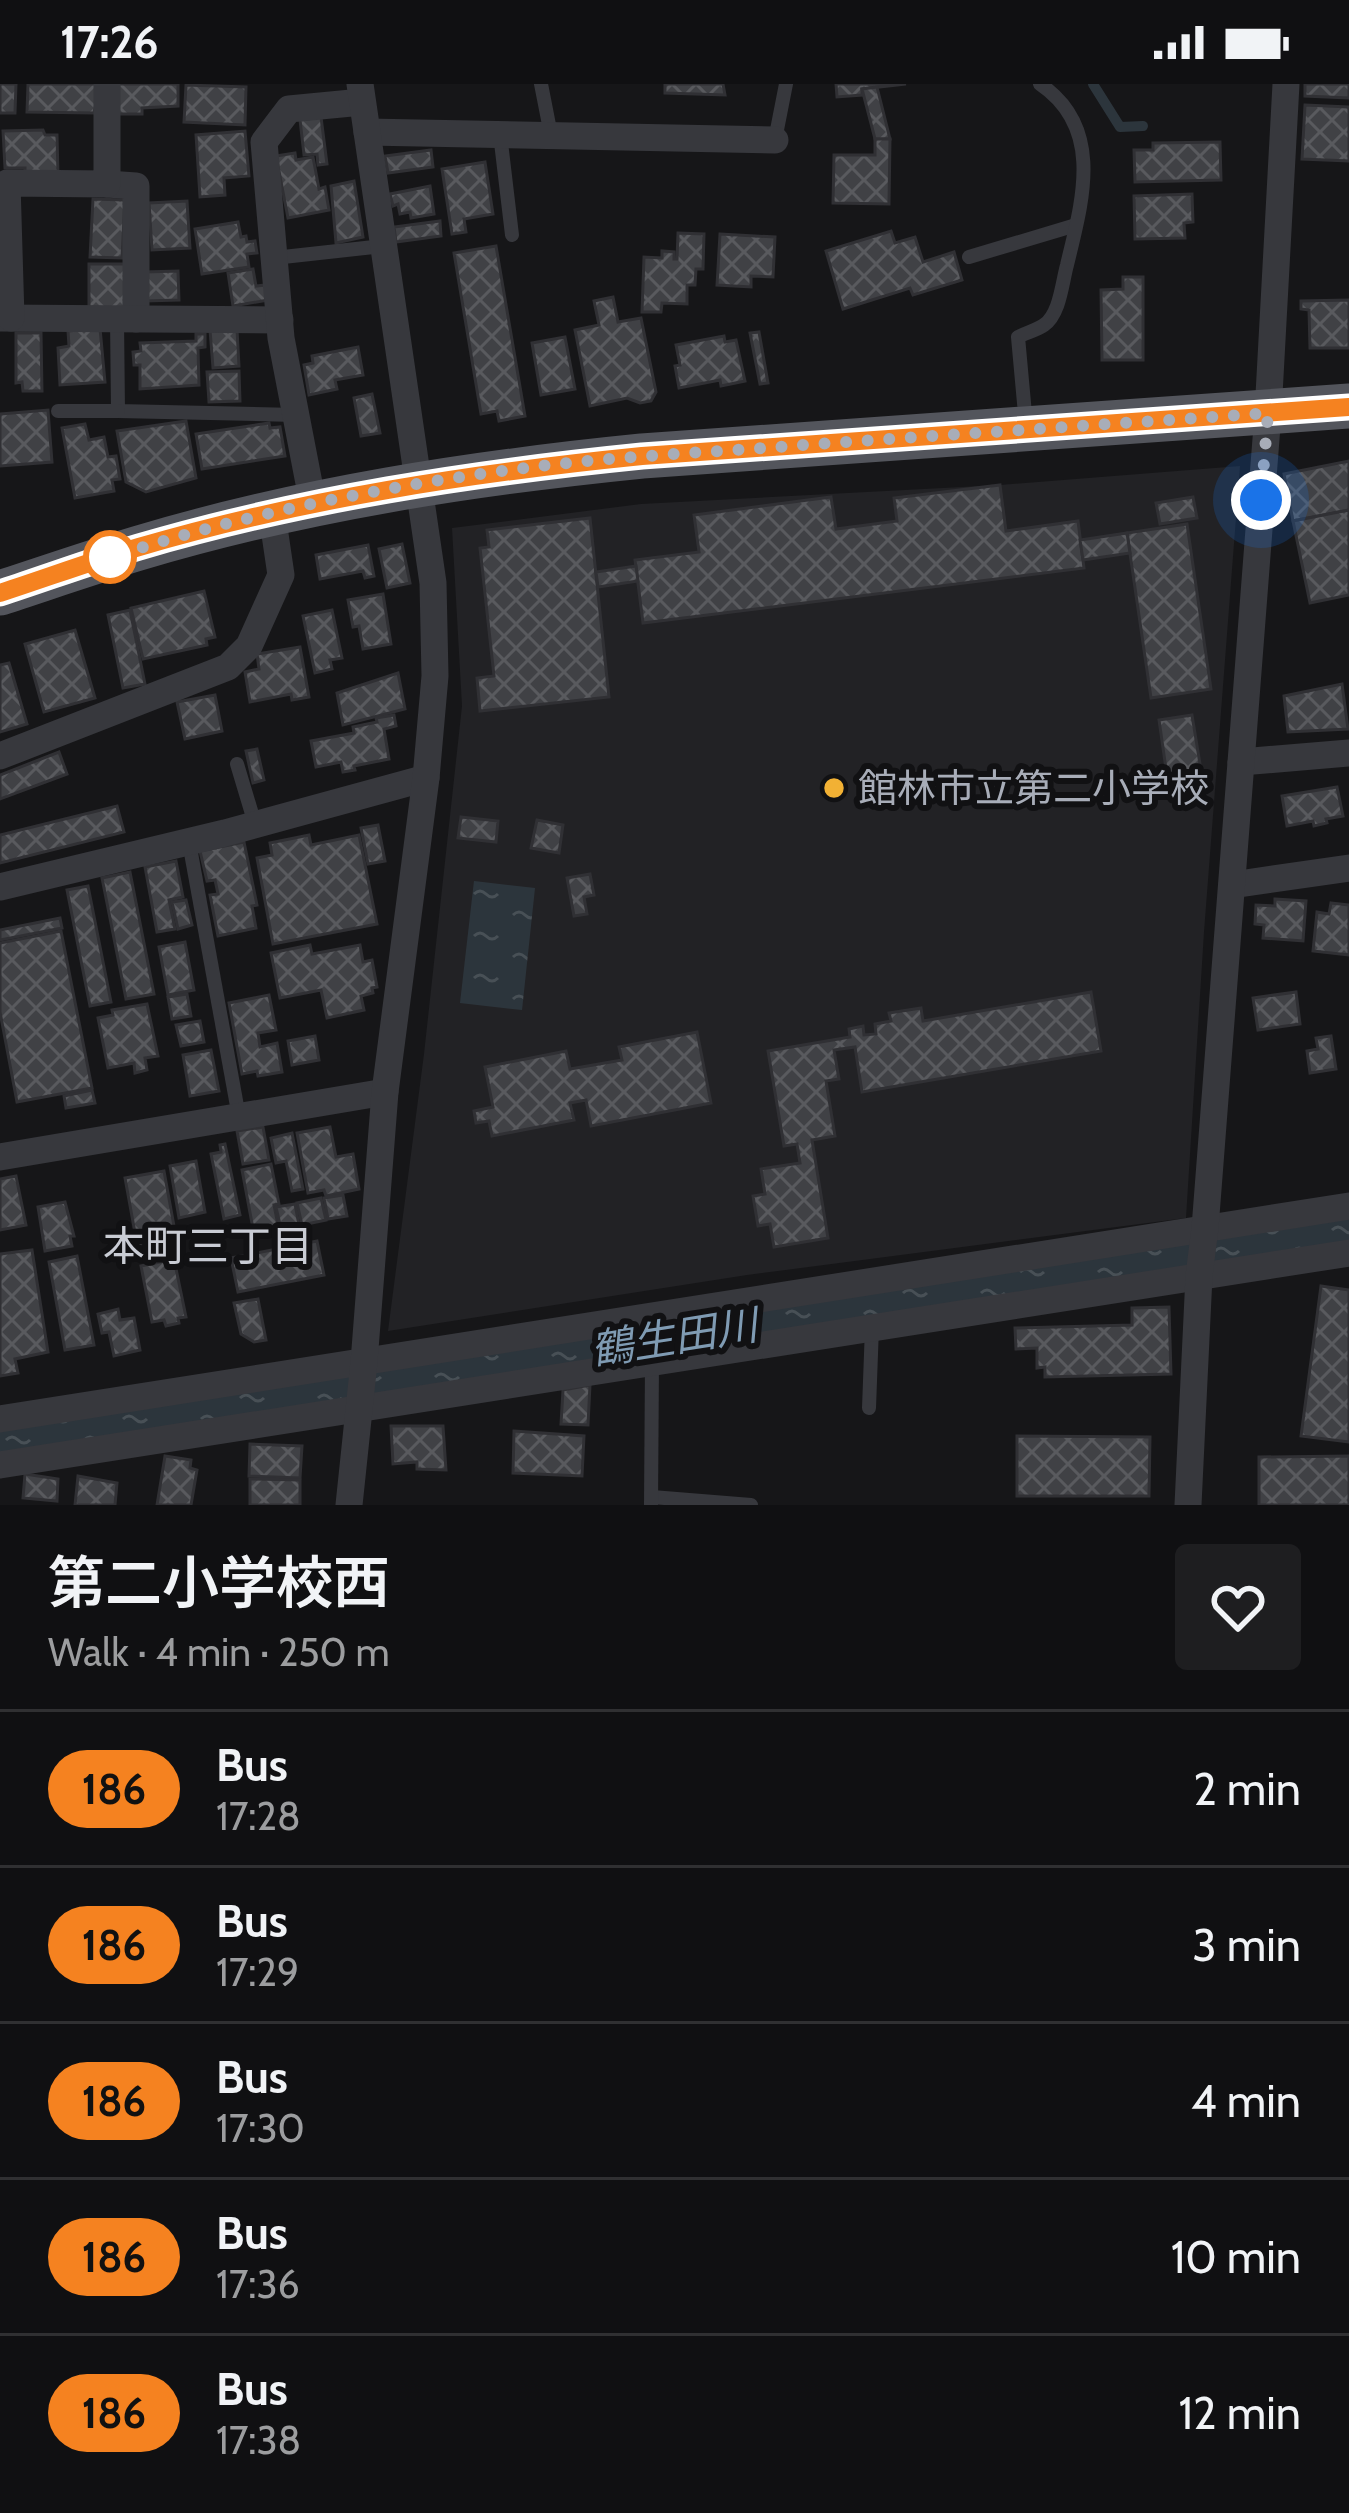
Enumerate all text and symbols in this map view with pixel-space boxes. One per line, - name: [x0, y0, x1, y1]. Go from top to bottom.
- text: 17:26: [60, 15, 159, 69]
- your location: [1231, 470, 1291, 530]
- unlabelled marker: [85, 532, 135, 582]
- place label: 館林市立第二小学校: [858, 764, 1209, 812]
- marker: 館林市立第二小学校: [821, 775, 847, 801]
- district label: 本町三丁目: [103, 1220, 313, 1272]
- water label: 鶴生田川: [587, 1298, 765, 1376]
- button: heart: [1175, 1544, 1301, 1670]
- text: 第二小学校西: [48, 1548, 390, 1617]
- text: Walk · 4 min · 250 m: [48, 1628, 390, 1676]
- text: Bus: [216, 1738, 288, 1792]
- text: 2 min: [1193, 1762, 1301, 1816]
- text: 186: [82, 1763, 146, 1815]
- text: 17:28: [216, 1792, 301, 1840]
- text: Bus: [216, 1894, 288, 1948]
- text: 3 min: [1192, 1918, 1301, 1972]
- text: 186: [82, 1919, 146, 1971]
- text: 17:29: [216, 1948, 299, 1996]
- text: Bus: [216, 2050, 288, 2104]
- text: 4 min: [1191, 2074, 1301, 2128]
- text: 186: [82, 2075, 146, 2127]
- text: 17:30: [216, 2104, 305, 2152]
- text: Bus: [216, 2206, 288, 2260]
- text: 10 min: [1171, 2230, 1301, 2284]
- text: 186: [82, 2231, 146, 2283]
- text: 17:36: [216, 2260, 300, 2308]
- text: Bus: [216, 2362, 288, 2416]
- text: 12 min: [1178, 2386, 1301, 2440]
- text: 186: [82, 2387, 146, 2439]
- text: 17:38: [216, 2416, 301, 2464]

